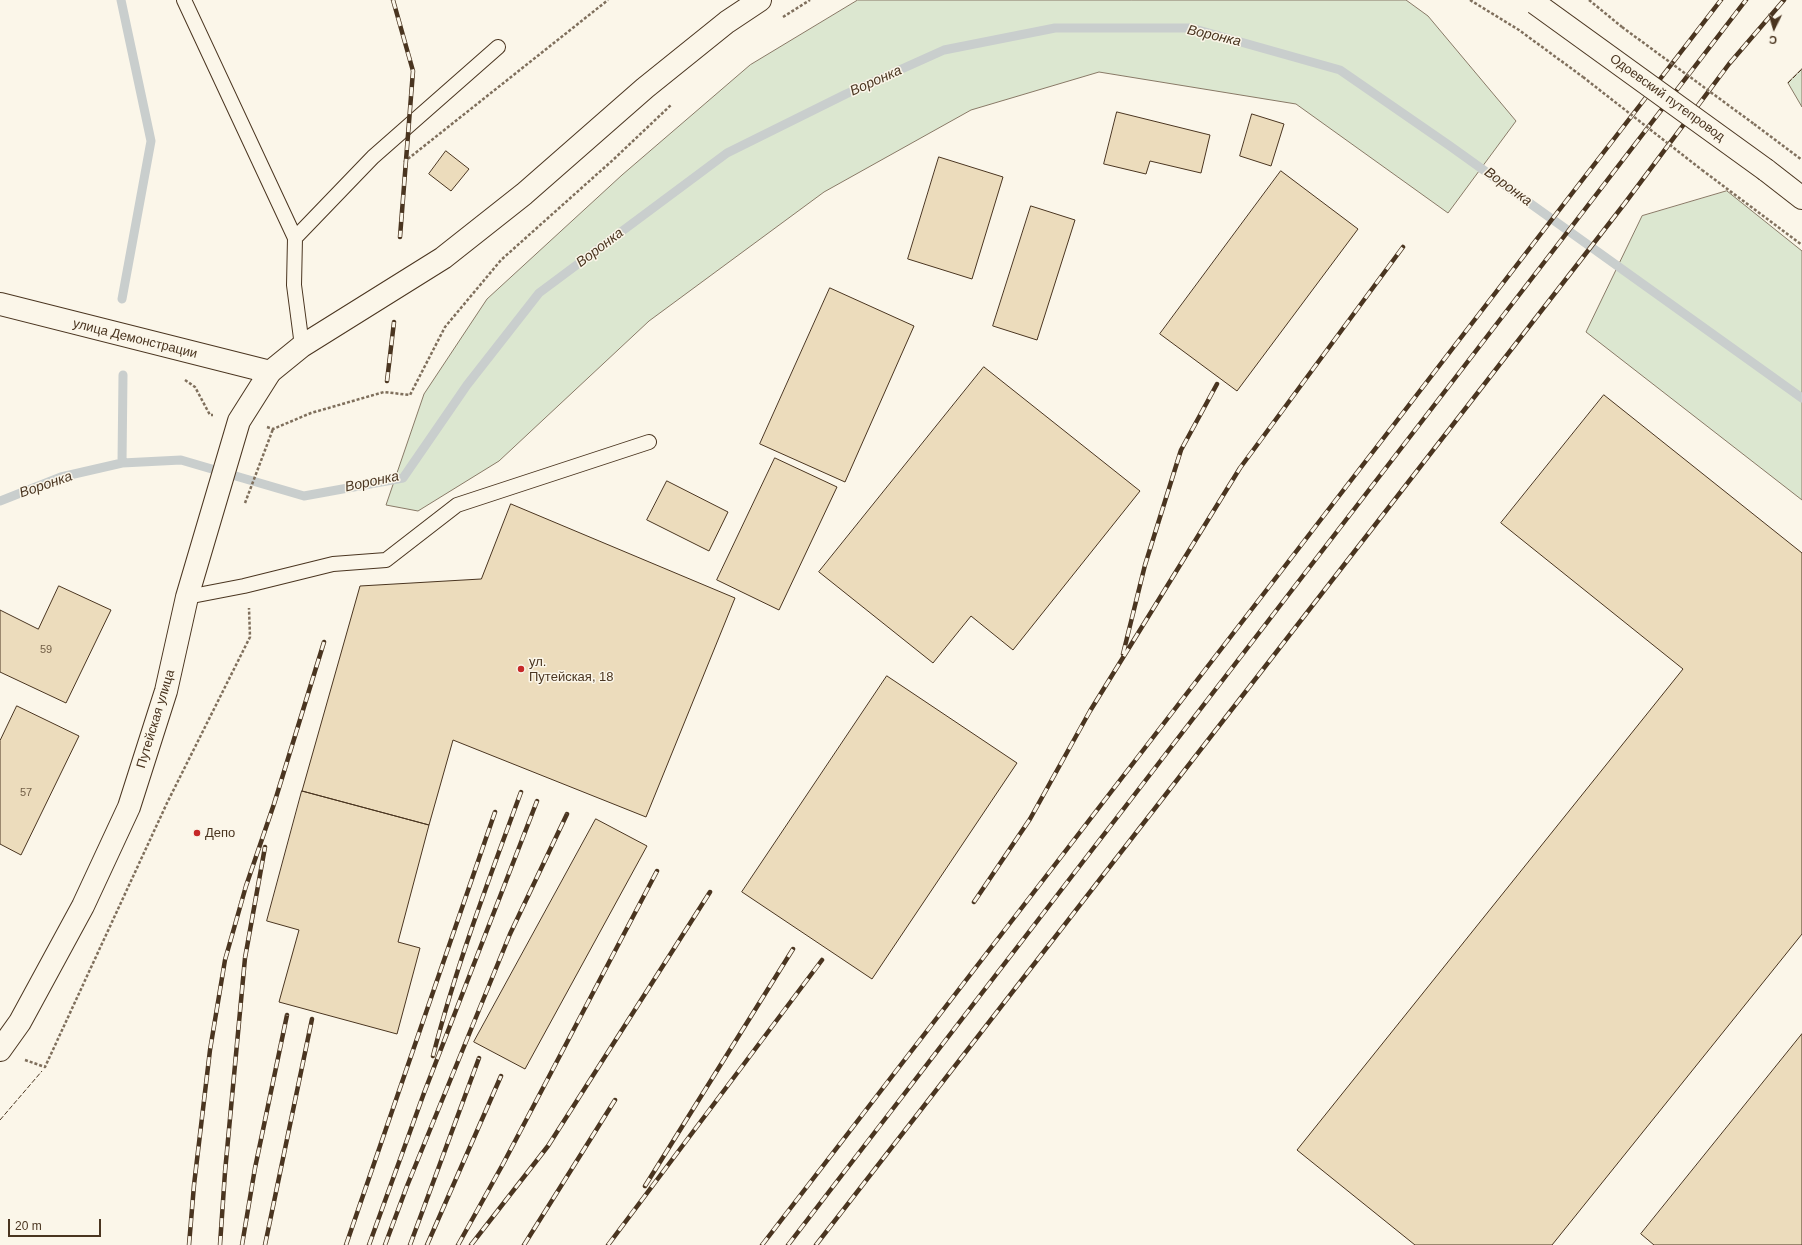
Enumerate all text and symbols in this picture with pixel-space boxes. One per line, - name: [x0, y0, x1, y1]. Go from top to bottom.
- north arrow: [1754, 8, 1794, 48]
- water label: Воронка: [1185, 22, 1243, 50]
- text: С: [1768, 34, 1777, 46]
- street label: Одоевский путепровод: [1606, 51, 1728, 145]
- water label: Воронка: [848, 62, 904, 100]
- water label: Воронка: [1481, 164, 1535, 210]
- water label: Воронка: [573, 225, 627, 271]
- street label: улица Демонстрации: [71, 316, 199, 362]
- water label: Воронка: [17, 468, 75, 502]
- water label: Воронка: [343, 468, 401, 496]
- house number: 59: [40, 643, 52, 657]
- place label: ул. Путейская, 18: [529, 654, 614, 685]
- marker: ул. Путейская, 18: [516, 664, 526, 674]
- street label: Путейская улица: [134, 668, 178, 770]
- house number: 57: [20, 786, 32, 800]
- place label: Депо: [205, 825, 235, 841]
- marker: Депо: [192, 828, 202, 838]
- scale bar: [10, 1211, 103, 1237]
- text: 20 m: [15, 1219, 42, 1233]

